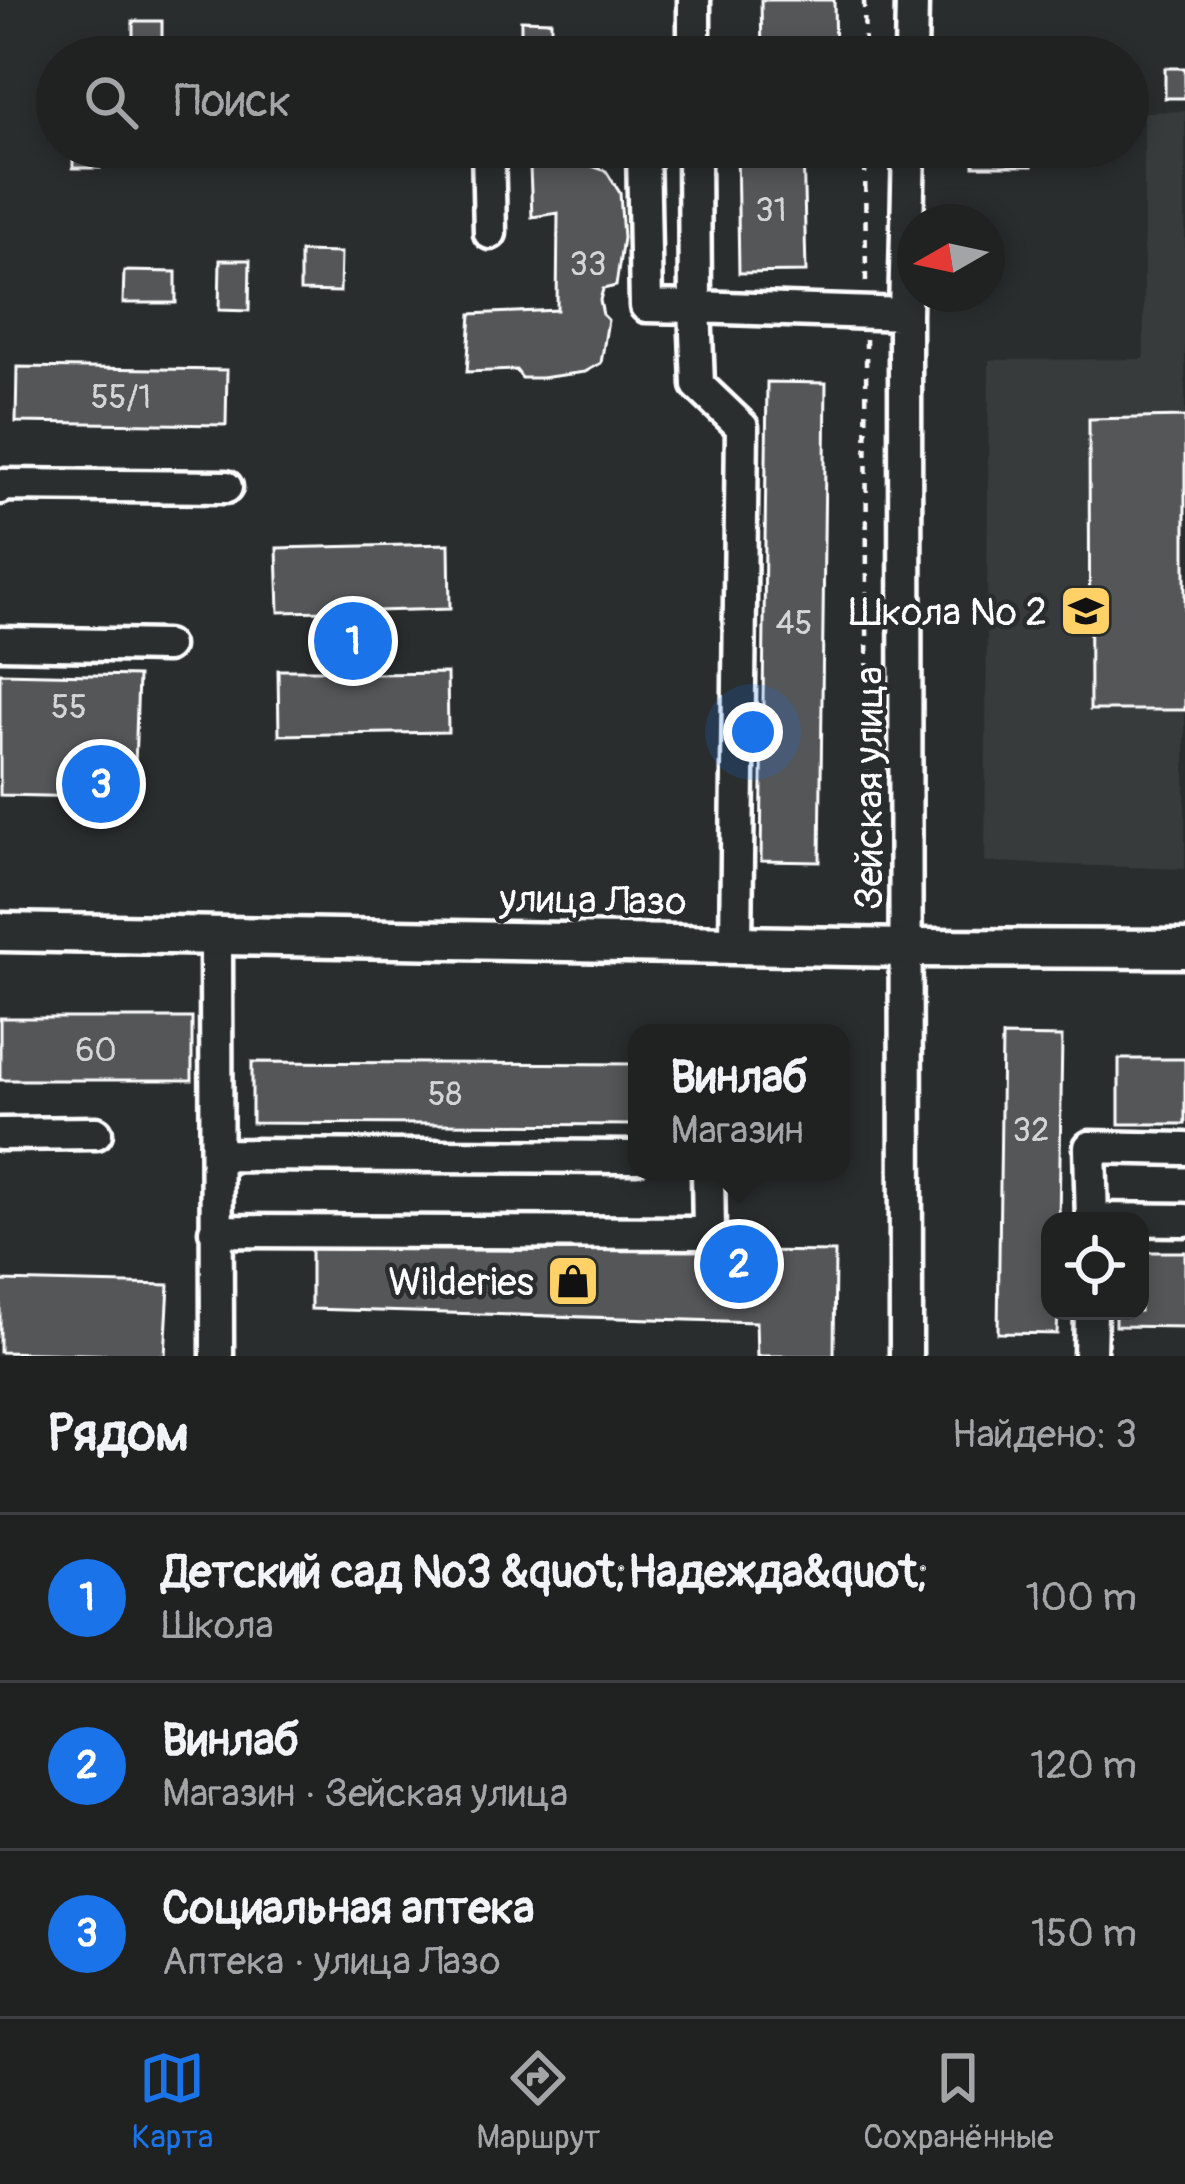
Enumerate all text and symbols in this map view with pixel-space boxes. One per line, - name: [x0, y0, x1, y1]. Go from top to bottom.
- search box: [36, 36, 1149, 168]
- icon: search: [78, 69, 144, 135]
- text: Поиск: [174, 74, 291, 130]
- house number: 31: [755, 190, 787, 231]
- north arrow: [897, 204, 1005, 312]
- house number: 33: [570, 244, 606, 285]
- house number: 55/1: [91, 377, 151, 418]
- school or university icon: Школа № 2: [1058, 583, 1114, 639]
- place label: Школа № 2: [849, 588, 1047, 637]
- pin: 1: [314, 596, 392, 686]
- house number: 45: [775, 603, 813, 644]
- street label: Зейская улица: [845, 666, 894, 910]
- house number: 55: [51, 687, 87, 728]
- your location: [723, 702, 783, 762]
- pin: 3: [62, 739, 140, 829]
- street label: улица Лазо: [498, 874, 687, 927]
- popup: [628, 1024, 850, 1180]
- house number: 60: [75, 1030, 117, 1071]
- text: Винлаб: [670, 1050, 808, 1106]
- house number: 58: [428, 1074, 462, 1115]
- text: Магазин: [670, 1106, 804, 1155]
- house number: 32: [1013, 1110, 1049, 1151]
- map controls: [1041, 1212, 1149, 1320]
- button: locate: [1041, 1212, 1149, 1320]
- pin: 2: [700, 1219, 778, 1309]
- shop icon: Wilderies: [545, 1253, 601, 1309]
- place label: Wilderies: [388, 1258, 534, 1307]
- text: Рядом: [48, 1402, 189, 1466]
- text: Найдено: 3: [952, 1410, 1137, 1459]
- text: Детский сад №3 &quot;Надежда&quot;: [162, 1545, 930, 1601]
- text: 1: [79, 1573, 95, 1622]
- text: 100 m: [1025, 1573, 1137, 1622]
- text: Школа: [162, 1601, 274, 1650]
- text: Винлаб: [162, 1713, 299, 1769]
- text: 2: [76, 1741, 98, 1790]
- text: 120 m: [1030, 1741, 1137, 1790]
- text: Магазин · Зейская улица: [162, 1769, 568, 1818]
- text: Социальная аптека: [162, 1881, 534, 1937]
- text: 3: [76, 1909, 98, 1958]
- text: 150 m: [1031, 1909, 1137, 1958]
- text: Аптека · улица Лазо: [162, 1937, 501, 1986]
- tab: Карта: [131, 2045, 213, 2158]
- tab: Маршрут: [476, 2045, 600, 2158]
- tab: Сохранённые: [863, 2045, 1054, 2158]

